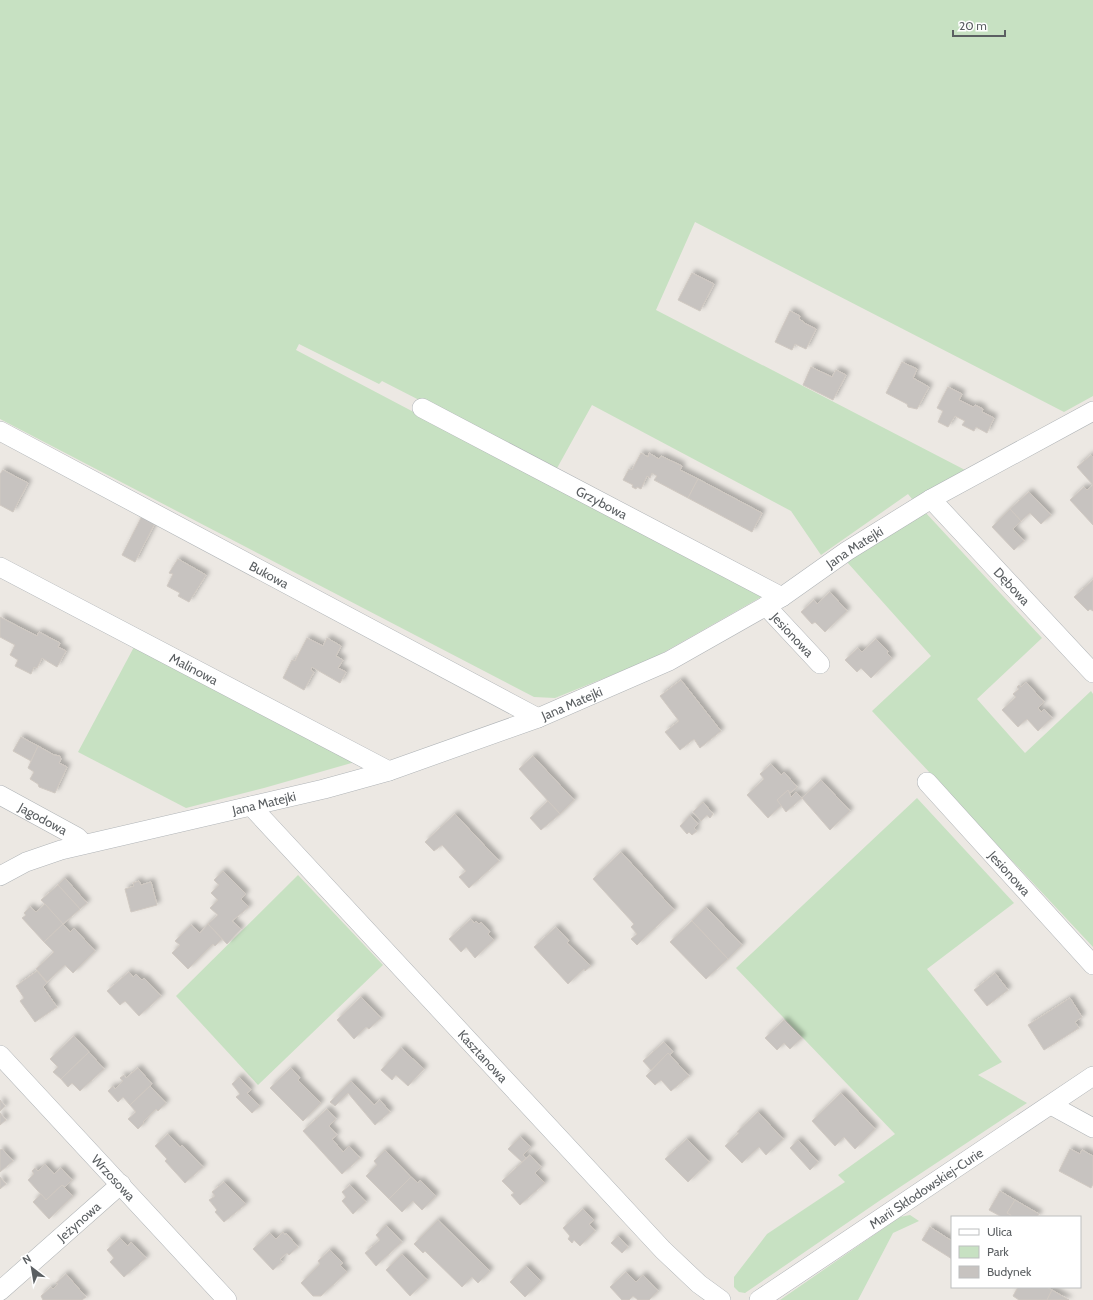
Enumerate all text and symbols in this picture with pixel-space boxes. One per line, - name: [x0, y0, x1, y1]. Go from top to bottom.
- scale bar: [953, 12, 1005, 38]
- text: 20 m: [959, 18, 987, 33]
- street label: Grzybowa: [573, 482, 631, 523]
- street label: Jana Matejki: [822, 523, 886, 572]
- street label: Bukowa: [246, 557, 292, 592]
- street label: Dębowa: [991, 564, 1034, 609]
- street label: Jesionowa: [767, 608, 818, 661]
- street label: Malinowa: [167, 649, 222, 688]
- street label: Jana Matejki: [538, 683, 605, 724]
- street label: Jana Matejki: [230, 788, 297, 818]
- street label: Jagodowa: [15, 798, 71, 839]
- street label: Jesionowa: [985, 847, 1035, 899]
- street label: Kasztanowa: [455, 1026, 512, 1086]
- street label: Marii Skłodowskiej-Curie: [866, 1144, 986, 1232]
- street label: Wrzosowa: [88, 1151, 139, 1204]
- street label: Jeżynowa: [53, 1198, 104, 1245]
- legend: [951, 1216, 1081, 1288]
- text: Ulica: [987, 1224, 1012, 1239]
- text: Park: [987, 1244, 1009, 1259]
- north arrow: [12, 1248, 52, 1288]
- text: N: [20, 1251, 34, 1267]
- text: Budynek: [987, 1264, 1032, 1279]

